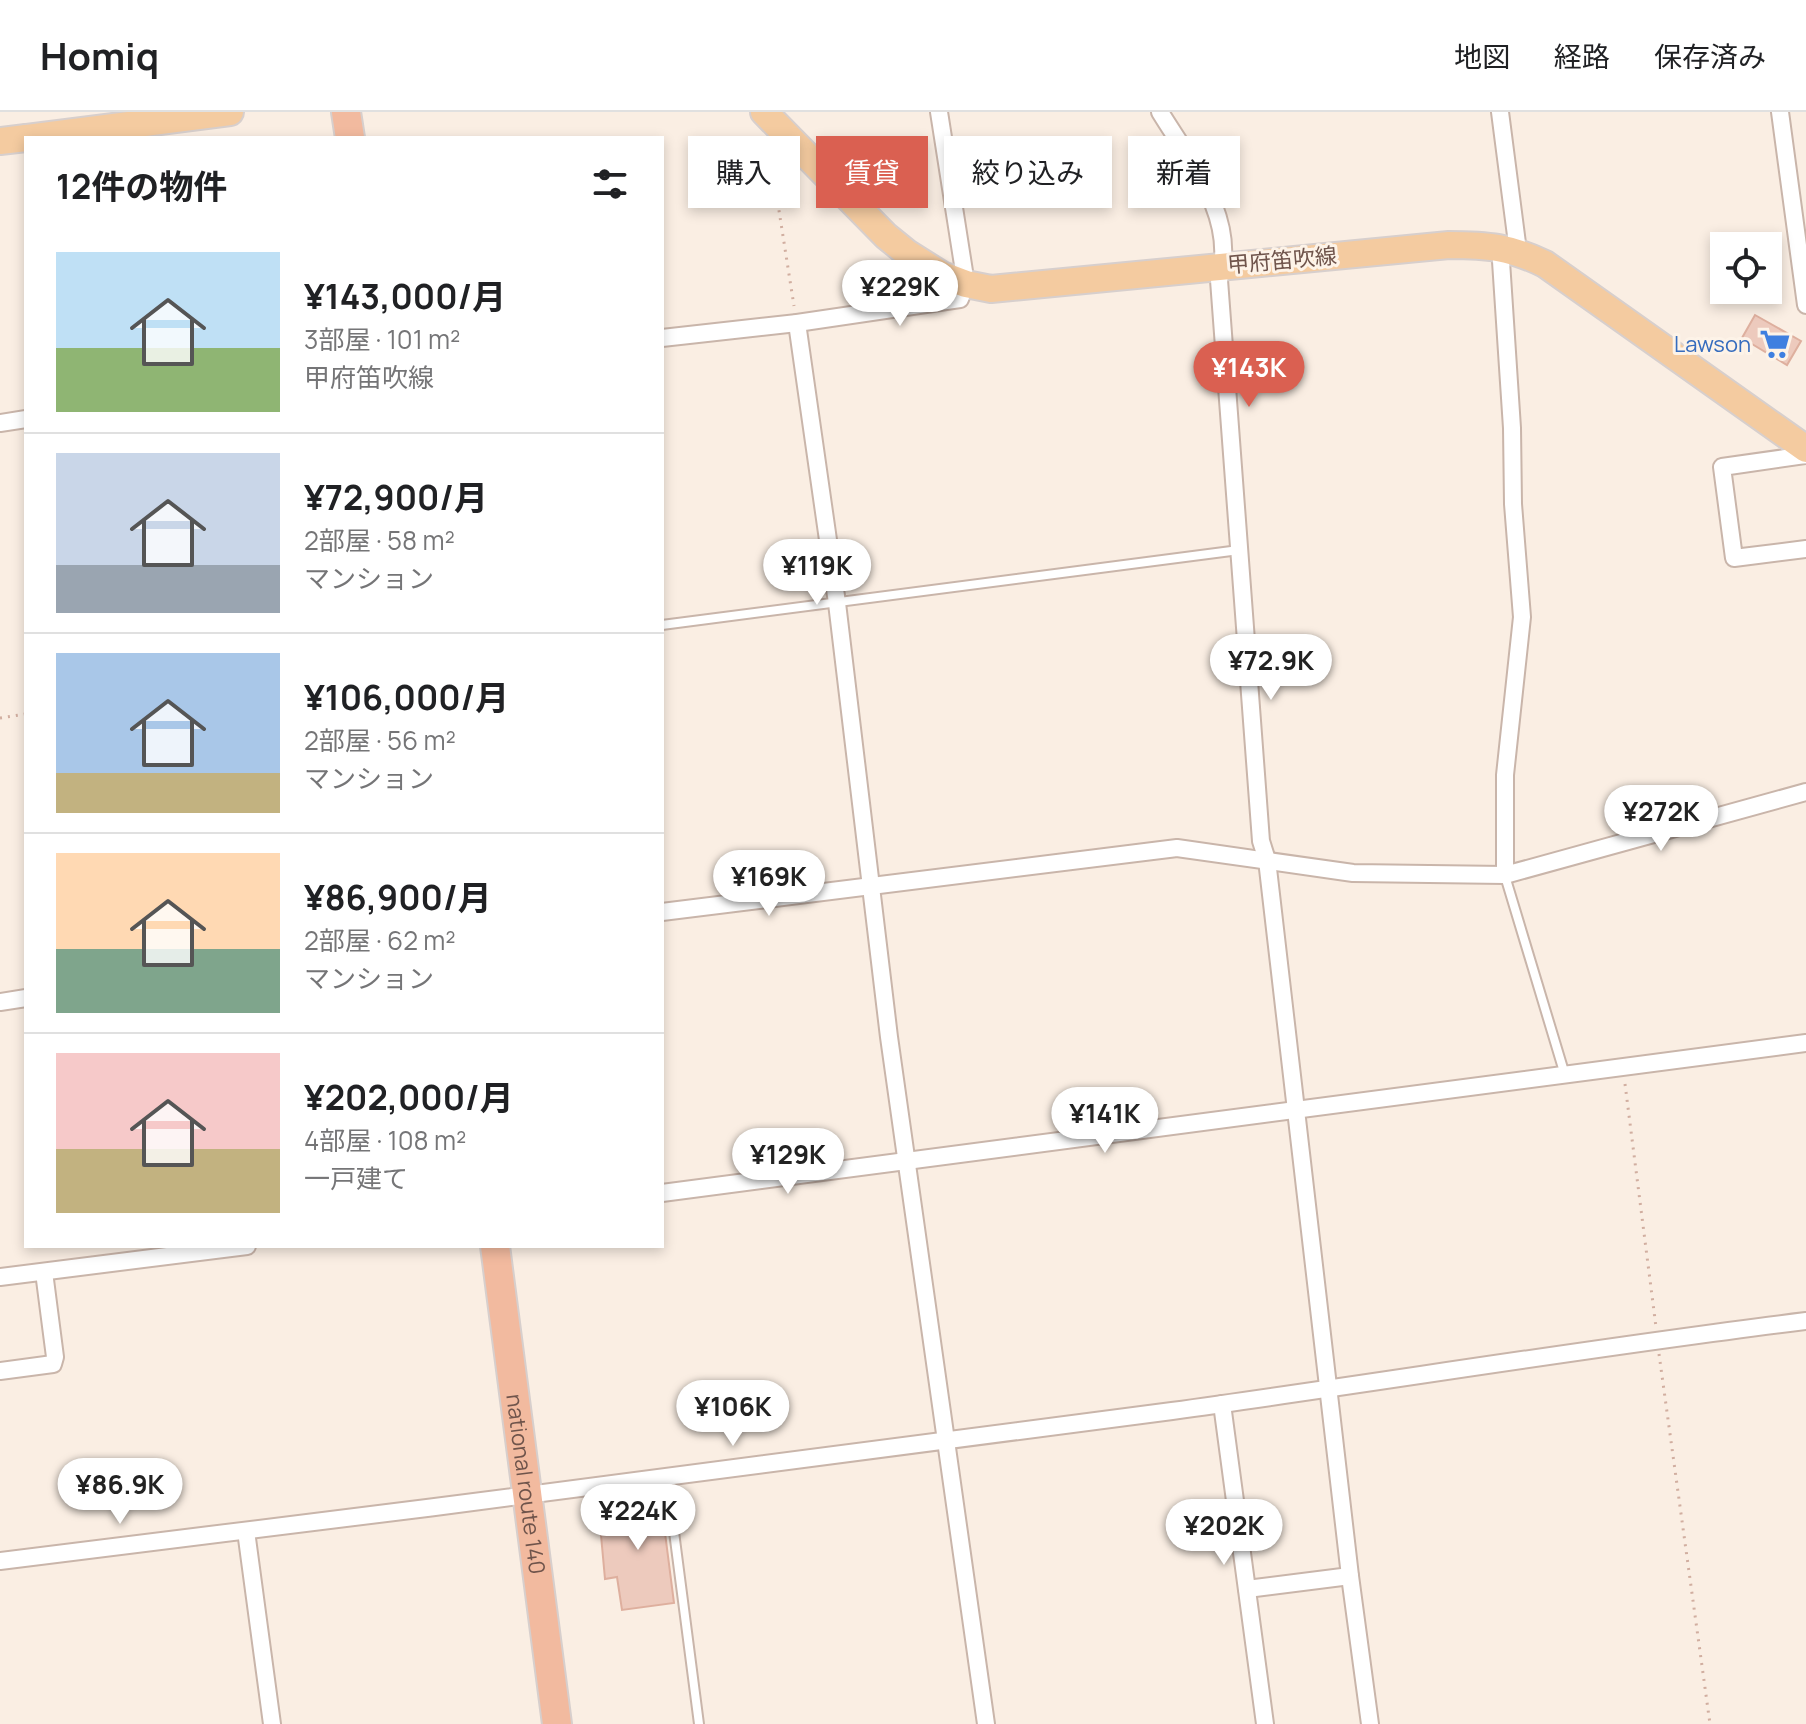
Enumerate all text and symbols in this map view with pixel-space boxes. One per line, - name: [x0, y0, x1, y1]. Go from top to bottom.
- text: Homiq: [40, 29, 159, 81]
- text: 地図: [1454, 37, 1510, 75]
- text: 経路: [1554, 37, 1610, 75]
- text: 保存済み: [1654, 37, 1766, 75]
- chip: 購入: [688, 136, 800, 208]
- chip: 賃貸: [816, 136, 928, 208]
- chip: 絞り込み: [944, 136, 1112, 208]
- chip: 新着: [1128, 136, 1240, 208]
- icon: filters: [588, 162, 632, 206]
- text: 12件の物件: [56, 163, 227, 209]
- map controls: [1710, 232, 1782, 304]
- button: locate: [1710, 232, 1782, 304]
- street label: 甲府笛吹線: [1226, 240, 1338, 280]
- pin: ¥229K: [844, 260, 956, 328]
- text: ¥229K: [860, 268, 940, 304]
- text: ¥143,000/月: [304, 273, 506, 319]
- icon: home: [120, 284, 216, 380]
- text: 3部屋 · 101 m²: [304, 321, 460, 357]
- supermarket icon: Lawson: [1758, 327, 1792, 361]
- place label: Lawson: [1674, 329, 1751, 359]
- pin: ¥143K: [1193, 341, 1305, 409]
- text: ¥143K: [1211, 349, 1287, 385]
- text: 甲府笛吹線: [304, 359, 434, 395]
- text: ¥72,900/月: [304, 474, 488, 520]
- icon: home: [120, 485, 216, 581]
- text: 2部屋 · 58 m²: [304, 522, 455, 558]
- pin: ¥119K: [761, 539, 873, 607]
- text: ¥119K: [781, 547, 853, 583]
- text: マンション: [304, 560, 434, 596]
- pin: ¥72.9K: [1206, 634, 1336, 702]
- text: ¥72.9K: [1228, 642, 1314, 678]
- text: ¥106,000/月: [304, 674, 509, 720]
- icon: home: [120, 685, 216, 781]
- text: 2部屋 · 56 m²: [304, 722, 456, 758]
- text: マンション: [304, 760, 434, 796]
- pin: ¥272K: [1605, 785, 1717, 853]
- text: ¥272K: [1622, 793, 1700, 829]
- pin: ¥169K: [713, 850, 825, 918]
- text: ¥169K: [731, 858, 807, 894]
- text: ¥86,900/月: [304, 874, 492, 920]
- icon: home: [120, 885, 216, 981]
- text: 2部屋 · 62 m²: [304, 922, 456, 958]
- text: マンション: [304, 960, 434, 996]
- text: ¥202,000/月: [304, 1074, 514, 1120]
- icon: home: [120, 1085, 216, 1181]
- pin: ¥141K: [1049, 1087, 1161, 1155]
- text: ¥141K: [1069, 1095, 1141, 1131]
- text: 4部屋 · 108 m²: [304, 1122, 466, 1158]
- pin: ¥129K: [732, 1128, 844, 1196]
- text: ¥129K: [750, 1136, 826, 1172]
- text: 一戸建て: [304, 1160, 408, 1196]
- pin: ¥106K: [677, 1380, 789, 1448]
- text: ¥106K: [694, 1388, 772, 1424]
- street label: national route 140: [499, 1392, 552, 1576]
- pin: ¥86.9K: [55, 1458, 185, 1526]
- text: ¥86.9K: [76, 1466, 164, 1502]
- pin: ¥224K: [582, 1484, 694, 1552]
- text: ¥224K: [599, 1492, 678, 1528]
- pin: ¥202K: [1168, 1499, 1280, 1567]
- text: ¥202K: [1184, 1507, 1264, 1543]

